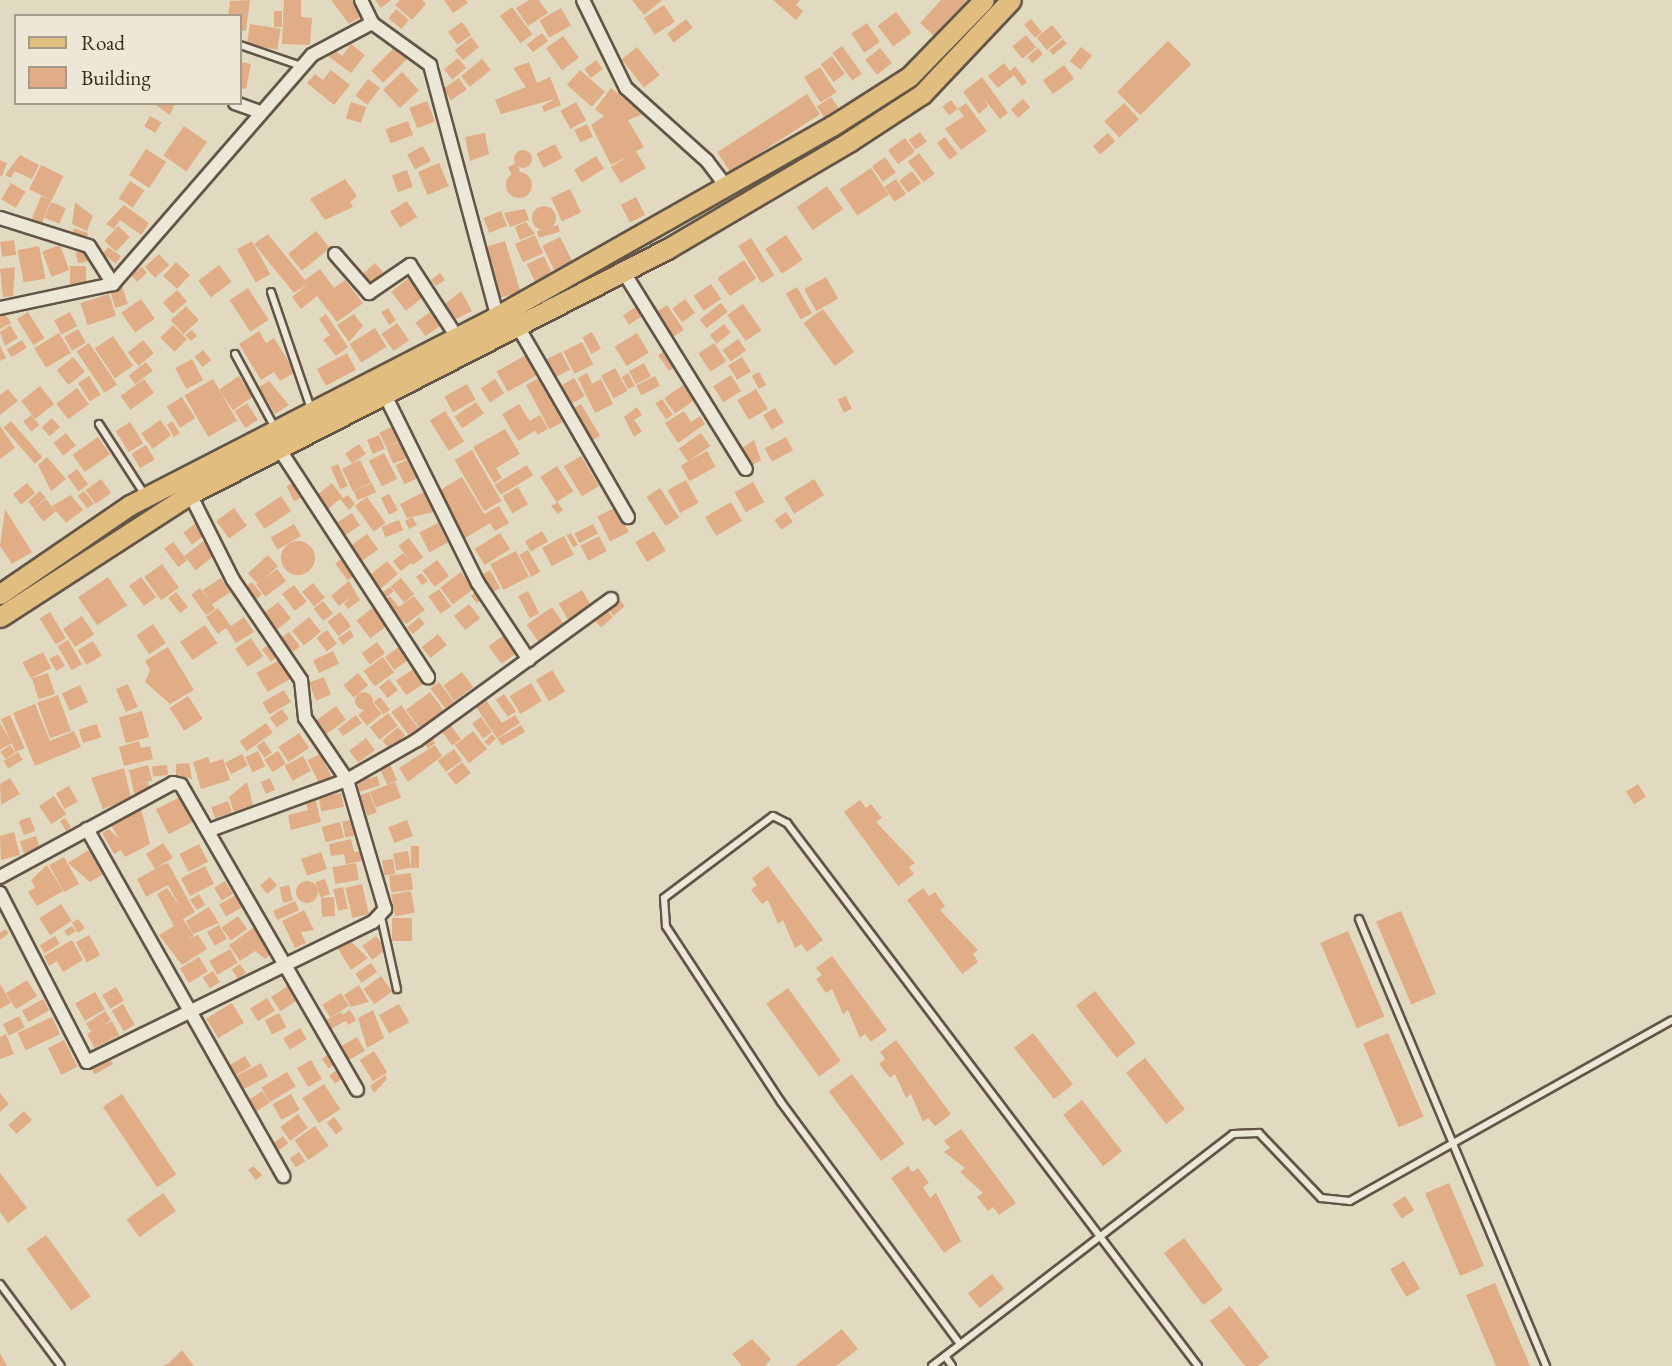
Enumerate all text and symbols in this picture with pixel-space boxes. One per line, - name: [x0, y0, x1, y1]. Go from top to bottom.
- legend: [14, 14, 242, 105]
- text: Road: [81, 29, 125, 56]
- text: Building: [81, 64, 151, 91]

